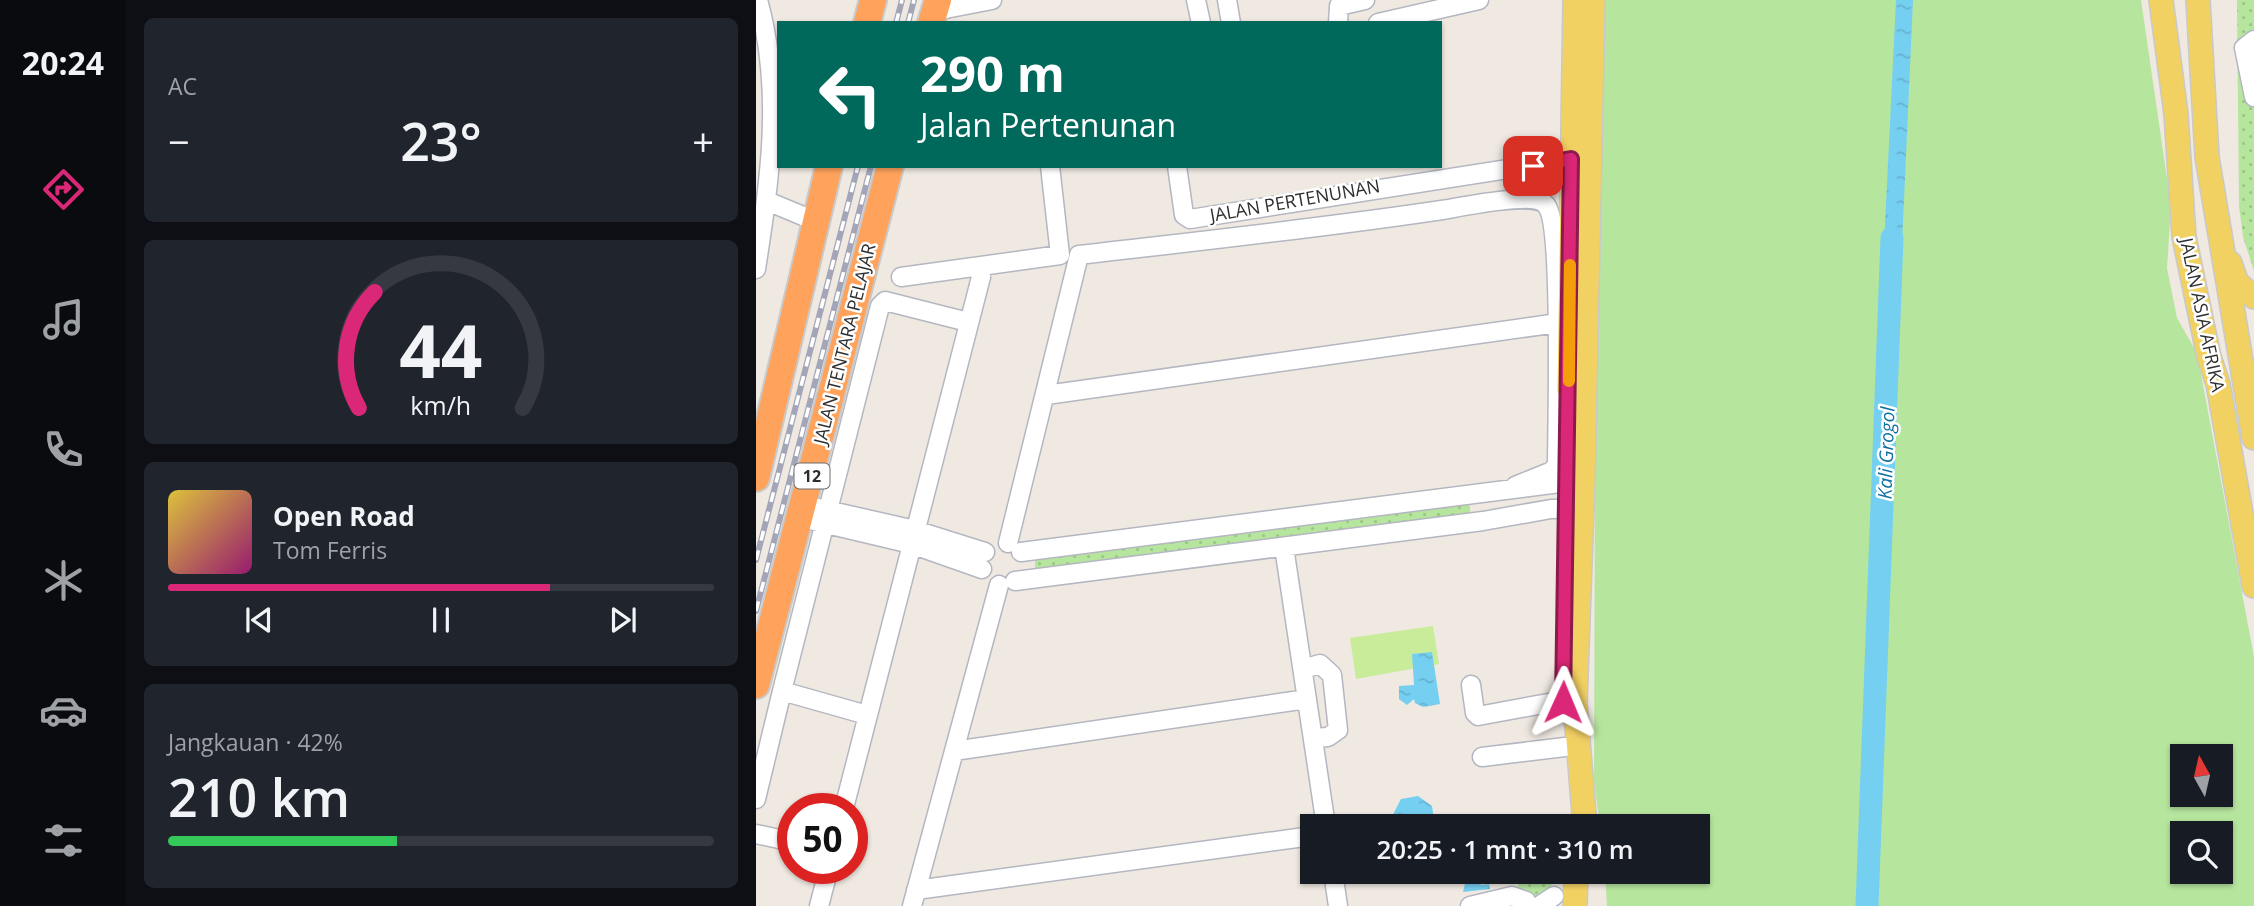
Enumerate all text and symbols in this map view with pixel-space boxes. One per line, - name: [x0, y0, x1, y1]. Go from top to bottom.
- text: 290 m: [920, 40, 1065, 106]
- text: 20:24: [22, 41, 104, 84]
- icon: left: [805, 49, 896, 140]
- text: AC: [168, 70, 197, 102]
- text: Jalan Pertenunan: [920, 103, 1176, 146]
- text: 23°: [400, 105, 482, 176]
- text: −: [168, 115, 190, 167]
- text: +: [692, 115, 714, 167]
- pin: [1503, 136, 1563, 196]
- icon: arrive: [1514, 147, 1552, 185]
- icon: directions: [39, 165, 88, 214]
- street label: JALAN PERTENUNAN: [1206, 173, 1382, 227]
- street label: JALAN ASIA AFRIKA: [2175, 234, 2231, 395]
- street label: JALAN TENTARA PELAJAR: [807, 241, 881, 449]
- icon: music: [39, 295, 88, 344]
- text: 44: [399, 300, 483, 399]
- text: km/h: [411, 388, 471, 422]
- water label: Kali Grogol: [1871, 405, 1901, 500]
- icon: phone: [39, 425, 88, 474]
- road number: 12: [794, 463, 830, 489]
- text: Open Road: [273, 498, 415, 534]
- text: Tom Ferris: [273, 534, 387, 566]
- icon: climate: [39, 556, 88, 605]
- icon: previous: [240, 601, 278, 639]
- icon: pause: [422, 601, 460, 639]
- icon: next: [604, 601, 642, 639]
- position arrow: [1526, 665, 1600, 739]
- icon: car: [39, 686, 88, 735]
- text: Jangkauan · 42%: [168, 726, 343, 758]
- north arrow: [2170, 744, 2233, 807]
- map controls: [2170, 744, 2233, 884]
- text: 210 km: [168, 761, 350, 832]
- speed limit sign: 50: [777, 793, 868, 884]
- icon: filters: [39, 816, 88, 865]
- button: search: [2170, 821, 2233, 884]
- text: 20:25 · 1 mnt · 310 m: [1376, 831, 1634, 867]

